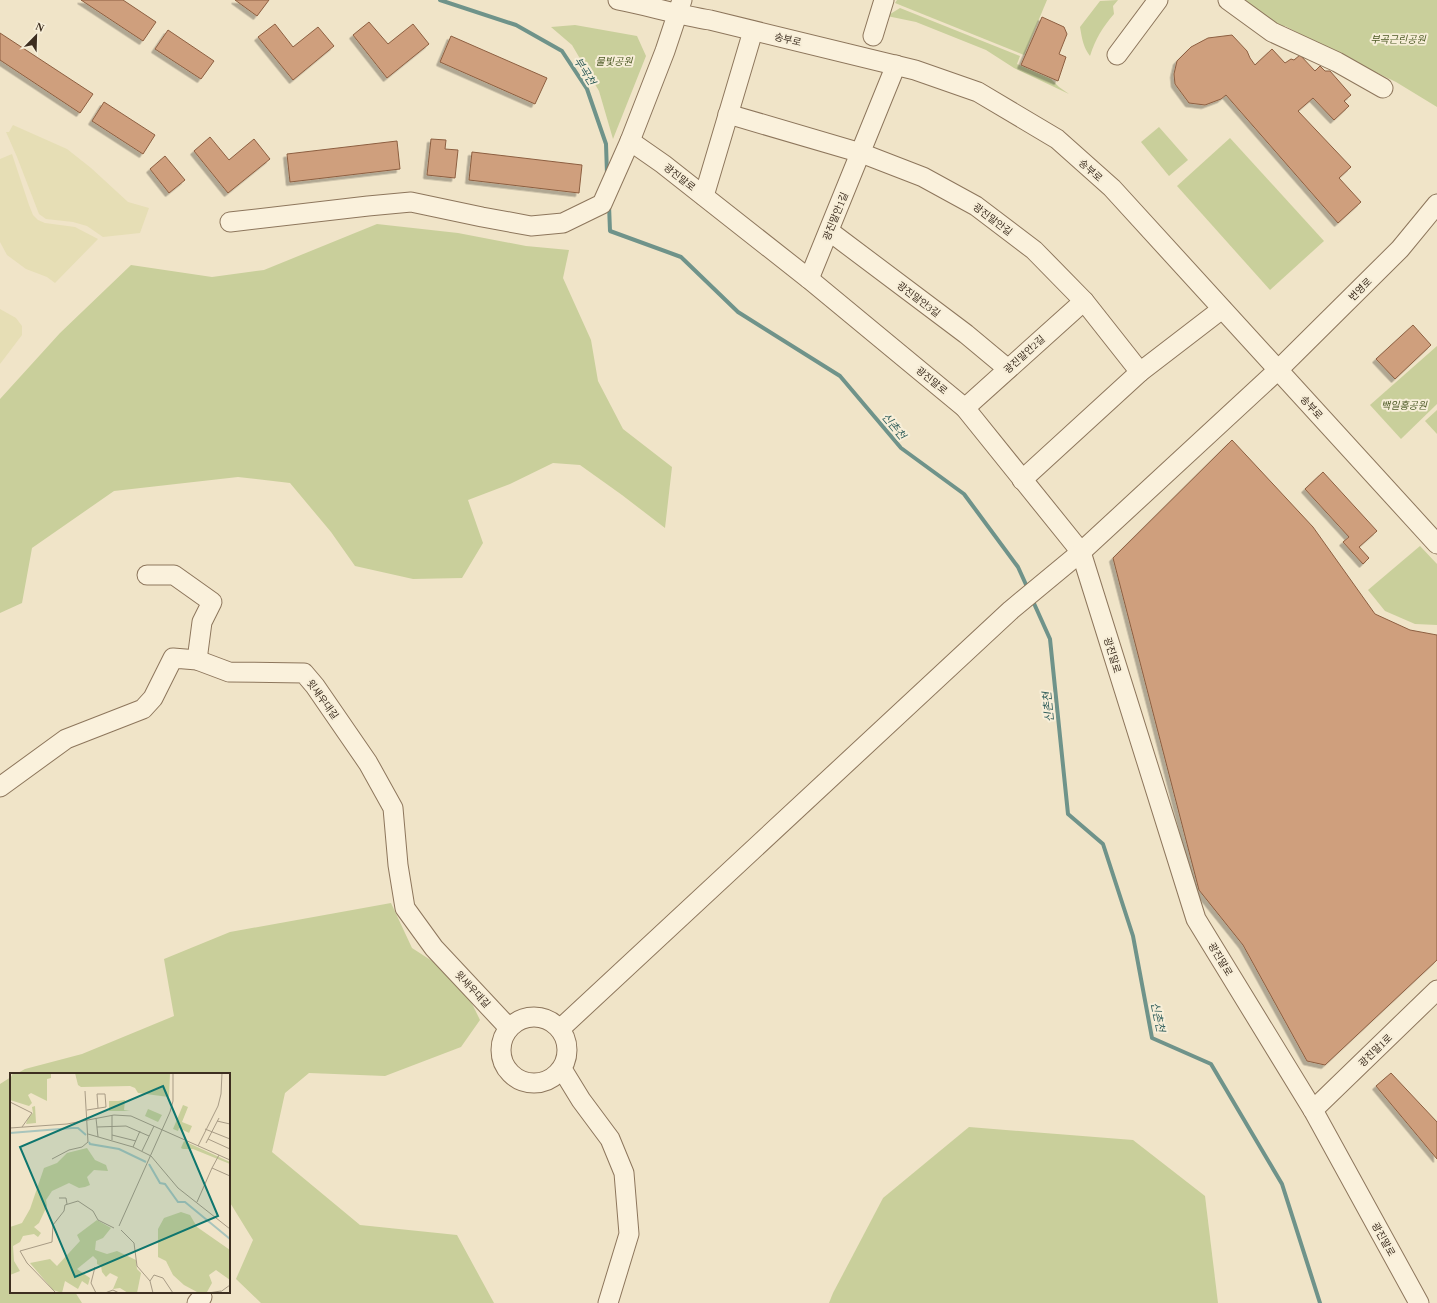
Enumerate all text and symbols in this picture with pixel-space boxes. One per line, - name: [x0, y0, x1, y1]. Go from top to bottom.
- north arrow: [16, 16, 56, 56]
- text: N: [34, 20, 46, 34]
- street label: 송부로: [773, 31, 803, 48]
- park label: 부곡근린공원: [1370, 34, 1426, 45]
- water label: 부곡천: [572, 55, 599, 89]
- park label: 물빛공원: [596, 56, 633, 67]
- street label: 송부로: [1077, 157, 1105, 184]
- street label: 광진말로: [662, 162, 698, 193]
- street label: 광진말안1길: [821, 190, 850, 242]
- street label: 광진말안길: [971, 201, 1014, 238]
- street label: 번영로: [1347, 276, 1374, 303]
- street label: 광진말안3길: [895, 280, 942, 319]
- street label: 광진말안2길: [1002, 333, 1047, 376]
- street label: 광진말로: [914, 365, 949, 396]
- street label: 송부로: [1298, 393, 1325, 421]
- park label: 백일홍공원: [1381, 400, 1428, 411]
- water label: 신촌천: [880, 411, 910, 443]
- street label: 광진말로: [1102, 636, 1123, 674]
- street label: 윗새우대길: [305, 677, 341, 721]
- water label: 신촌천: [1040, 689, 1056, 723]
- street label: 광진말로: [1206, 941, 1235, 978]
- street label: 윗새우대길: [453, 969, 492, 1010]
- water label: 신촌천: [1149, 1001, 1167, 1035]
- street label: 광진말1로: [1356, 1032, 1394, 1069]
- inset map: [10, 1073, 230, 1293]
- street label: 광진말로: [1370, 1220, 1397, 1258]

